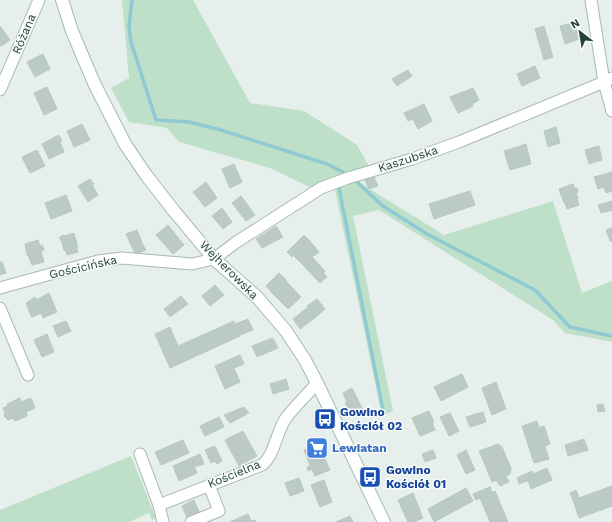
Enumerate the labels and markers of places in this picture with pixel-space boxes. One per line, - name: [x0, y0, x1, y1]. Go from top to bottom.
- place label: Gowino Kościół 02: [340, 405, 402, 433]
- bus stop icon: Gowino Kościół 02: [312, 406, 338, 432]
- supermarket icon: Lewiatan: [304, 435, 330, 461]
- place label: Lewiatan: [332, 441, 387, 455]
- place label: Gowino Kościół 01: [386, 463, 446, 491]
- bus stop icon: Gowino Kościół 01: [357, 464, 383, 490]

